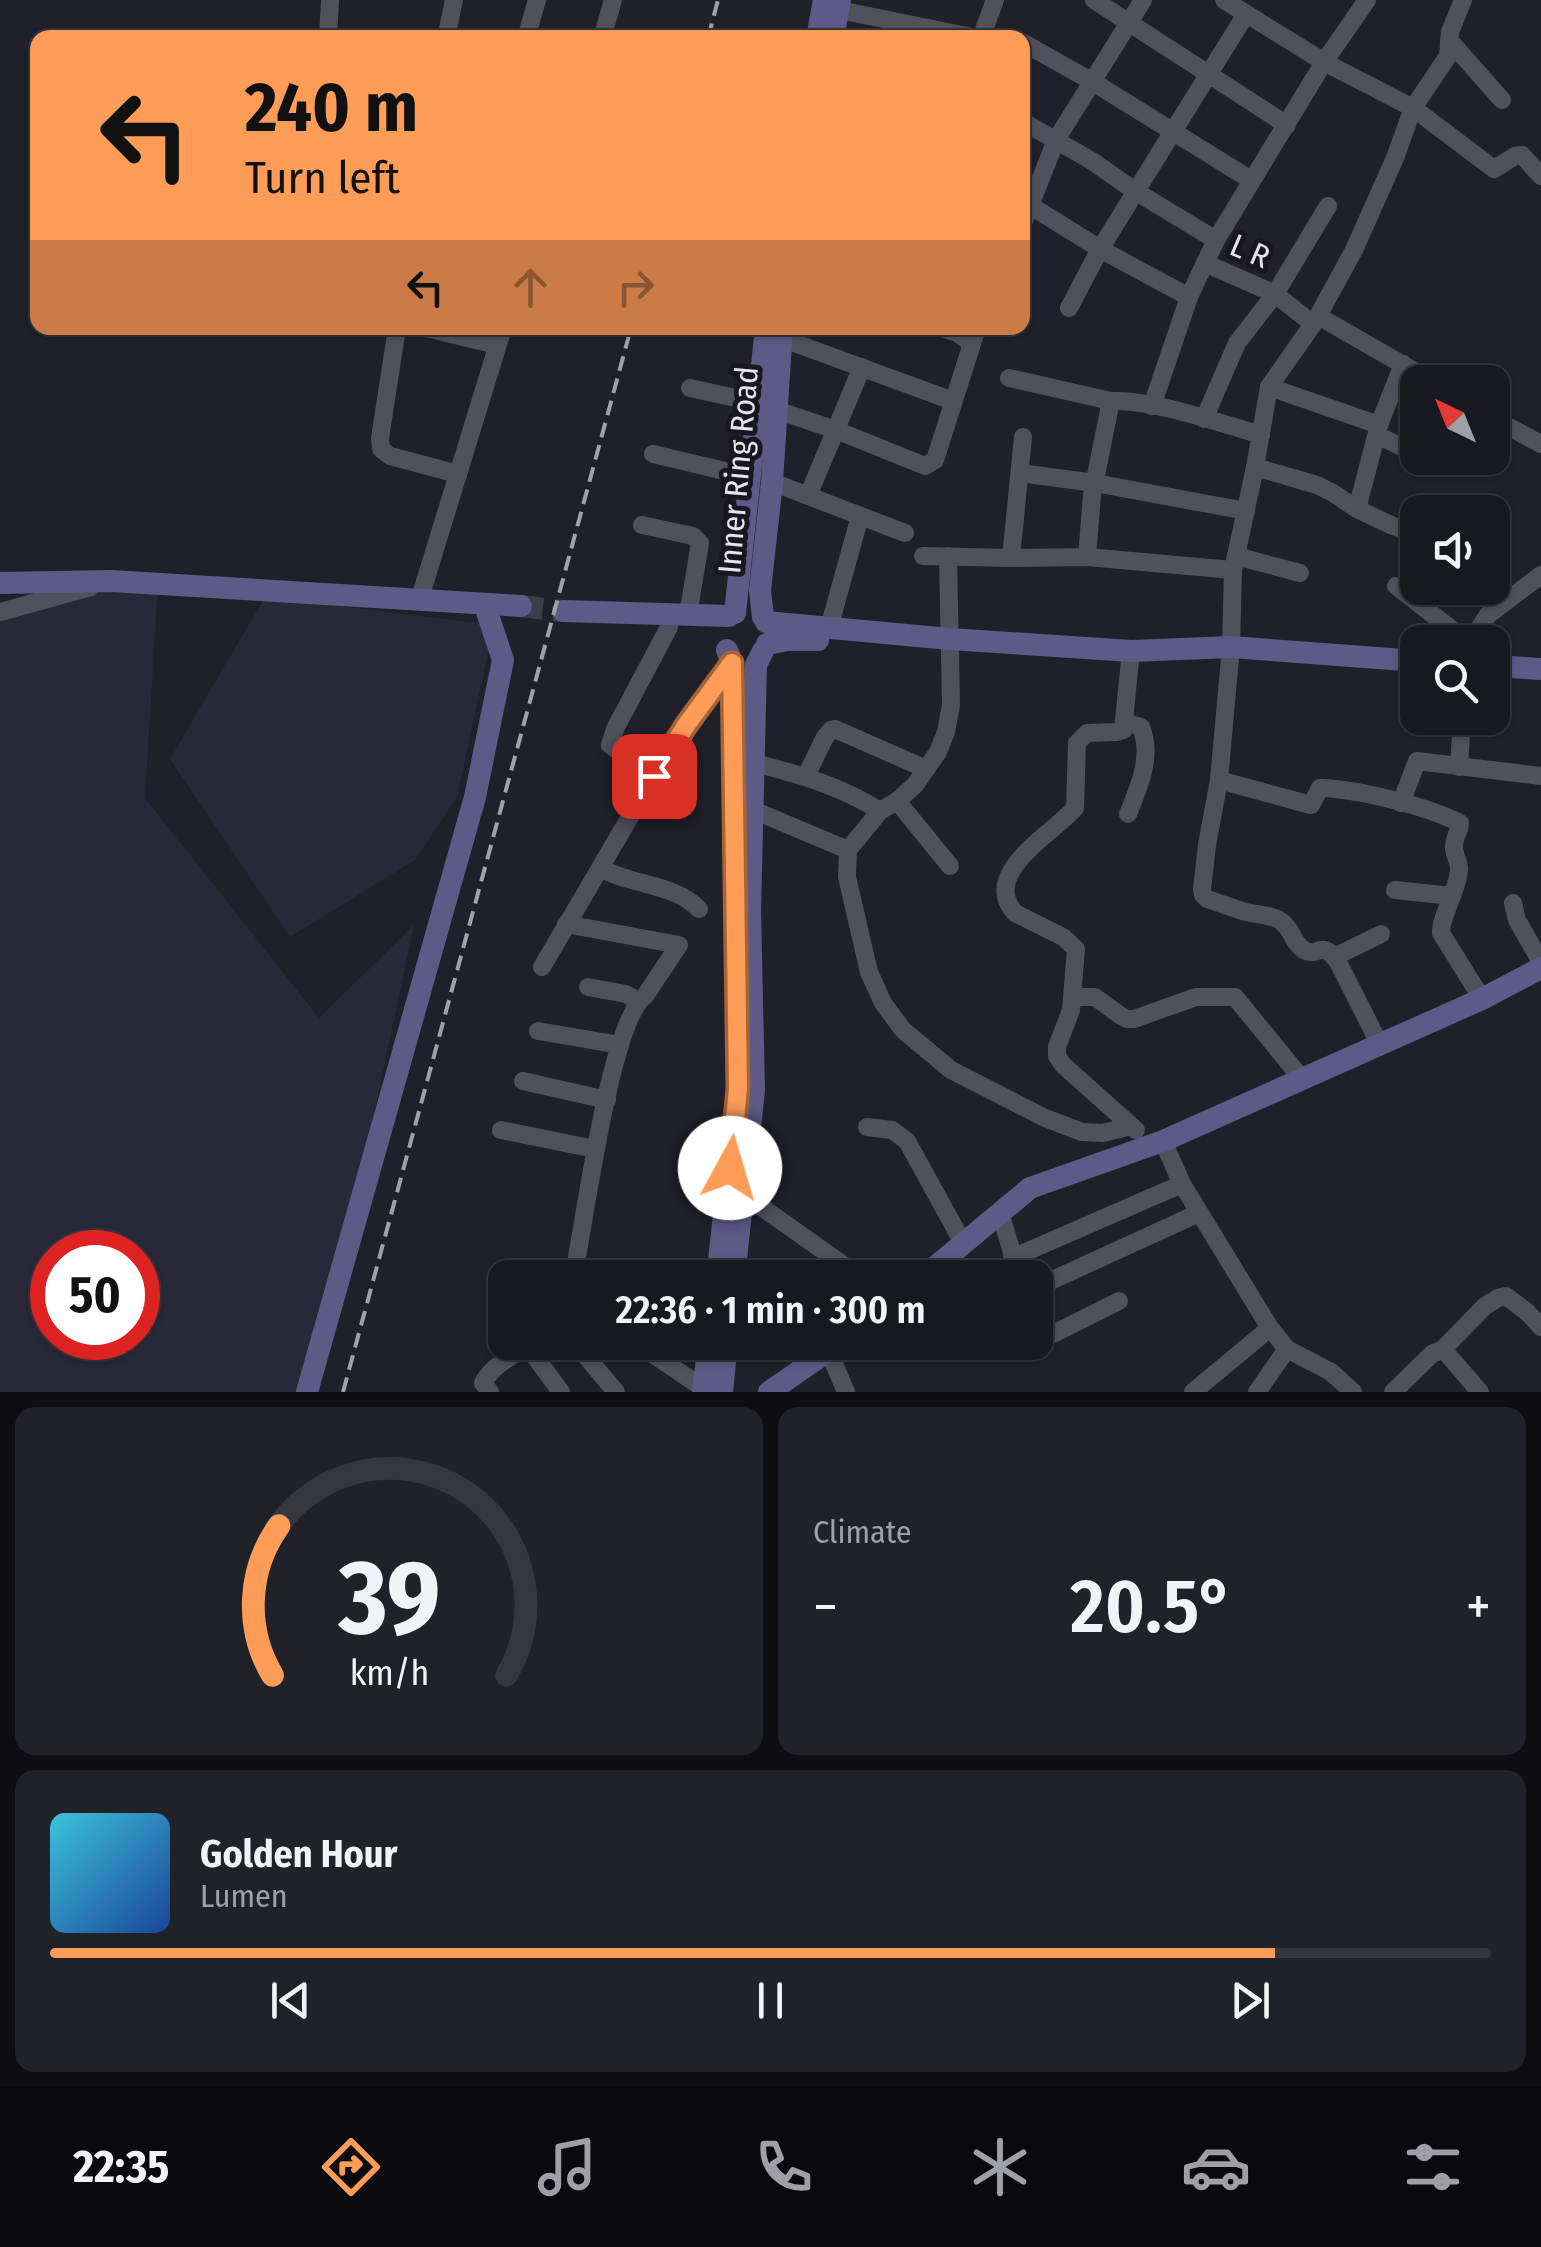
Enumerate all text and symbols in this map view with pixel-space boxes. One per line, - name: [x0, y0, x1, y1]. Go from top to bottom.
- text: 240 m: [245, 66, 418, 150]
- icon: left: [80, 70, 210, 200]
- text: Turn left: [245, 151, 400, 205]
- street label: L R: [1225, 226, 1275, 276]
- icon: left: [398, 260, 453, 315]
- icon: ahead: [503, 260, 558, 315]
- icon: right: [608, 260, 663, 315]
- street label: Inner Ring Road: [710, 365, 766, 575]
- north arrow: [1400, 365, 1510, 475]
- map controls: [1400, 365, 1510, 735]
- button: sound: [1400, 495, 1510, 605]
- button: search: [1400, 625, 1510, 735]
- pin: [612, 734, 697, 819]
- icon: arrive: [627, 749, 682, 804]
- position arrow: [678, 1116, 782, 1220]
- speed limit sign: 50: [30, 1230, 160, 1360]
- text: 22:36 · 1 min · 300 m: [615, 1287, 926, 1333]
- text: Climate: [813, 1513, 912, 1551]
- text: 39: [337, 1536, 440, 1661]
- text: 20.5°: [1070, 1562, 1234, 1652]
- text: −: [813, 1574, 838, 1640]
- text: +: [1466, 1574, 1491, 1640]
- text: km/h: [349, 1652, 429, 1694]
- text: Golden Hour: [200, 1831, 398, 1877]
- text: Lumen: [200, 1877, 288, 1915]
- icon: previous: [263, 1973, 318, 2028]
- icon: pause: [743, 1973, 798, 2028]
- icon: next: [1223, 1973, 1278, 2028]
- icon: directions: [316, 2132, 386, 2202]
- icon: music: [532, 2132, 602, 2202]
- icon: phone: [749, 2132, 819, 2202]
- icon: climate: [965, 2132, 1035, 2202]
- icon: car: [1181, 2132, 1251, 2202]
- icon: filters: [1398, 2132, 1468, 2202]
- text: 22:35: [73, 2140, 169, 2194]

